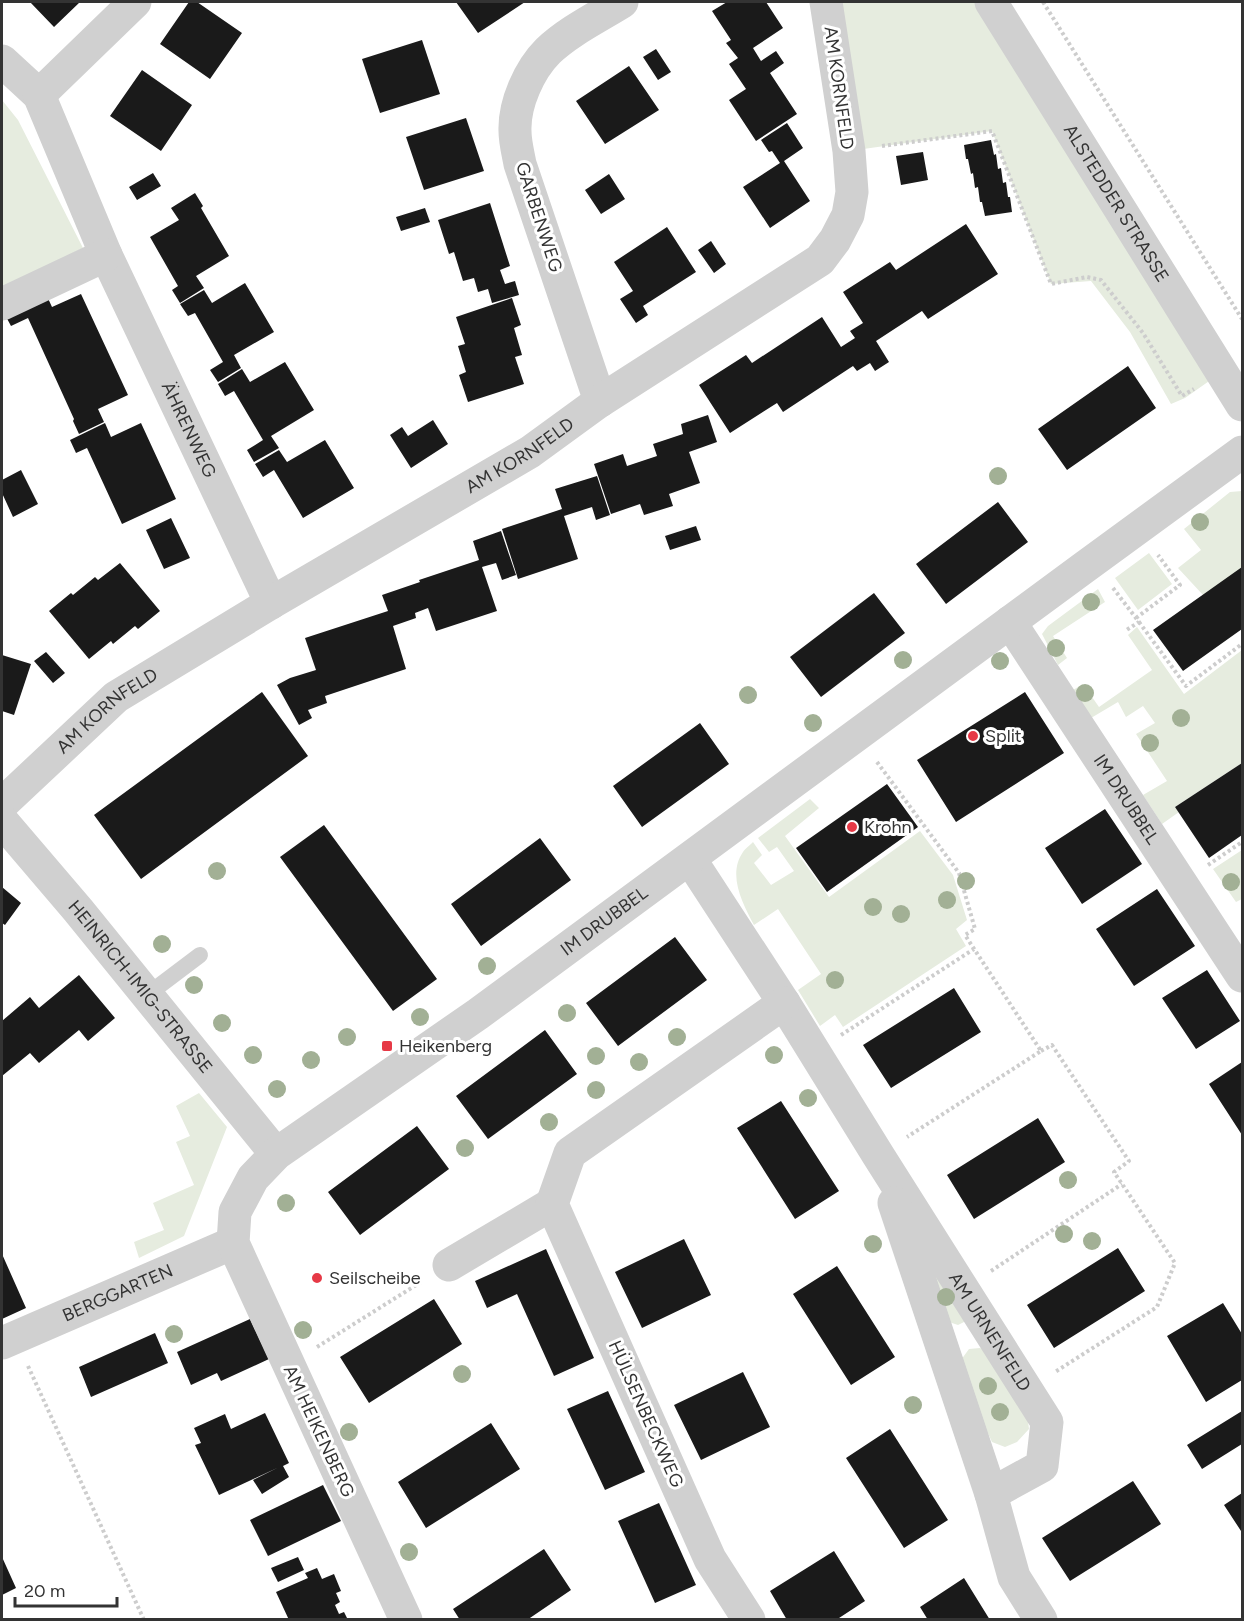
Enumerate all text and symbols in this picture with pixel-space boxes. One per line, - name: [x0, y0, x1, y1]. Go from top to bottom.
- street label: AM KORNFELD: [819, 25, 859, 151]
- street label: ALSTEDDER STRASSE: [1059, 120, 1174, 286]
- street label: GARBENWEG: [511, 159, 567, 275]
- street label: ÄHRENWEG: [157, 378, 221, 481]
- street label: AM KORNFELD: [462, 413, 578, 498]
- street label: AM KORNFELD: [52, 663, 162, 758]
- place label: Split: [985, 725, 1022, 747]
- marker: Split: [966, 729, 980, 743]
- street label: IM DRUBBEL: [1089, 750, 1164, 849]
- place label: Krohn: [864, 816, 912, 838]
- marker: Krohn: [845, 820, 859, 834]
- street label: IM DRUBBEL: [556, 881, 653, 960]
- street label: HEINRICH-IMIG-STRASSE: [64, 896, 217, 1078]
- place label: Heikenberg: [399, 1035, 492, 1057]
- marker: Heikenberg: [380, 1039, 394, 1053]
- street label: BERGGARTEN: [59, 1259, 176, 1327]
- place label: Seilscheibe: [329, 1267, 421, 1289]
- street label: AM URNENFELD: [944, 1268, 1036, 1395]
- marker: Seilscheibe: [310, 1271, 324, 1285]
- street label: HÜLSENBECKWEG: [604, 1337, 688, 1491]
- street label: AM HEIKENBERG: [279, 1362, 359, 1501]
- scale bar: [15, 1570, 117, 1608]
- text: 20 m: [24, 1580, 65, 1602]

